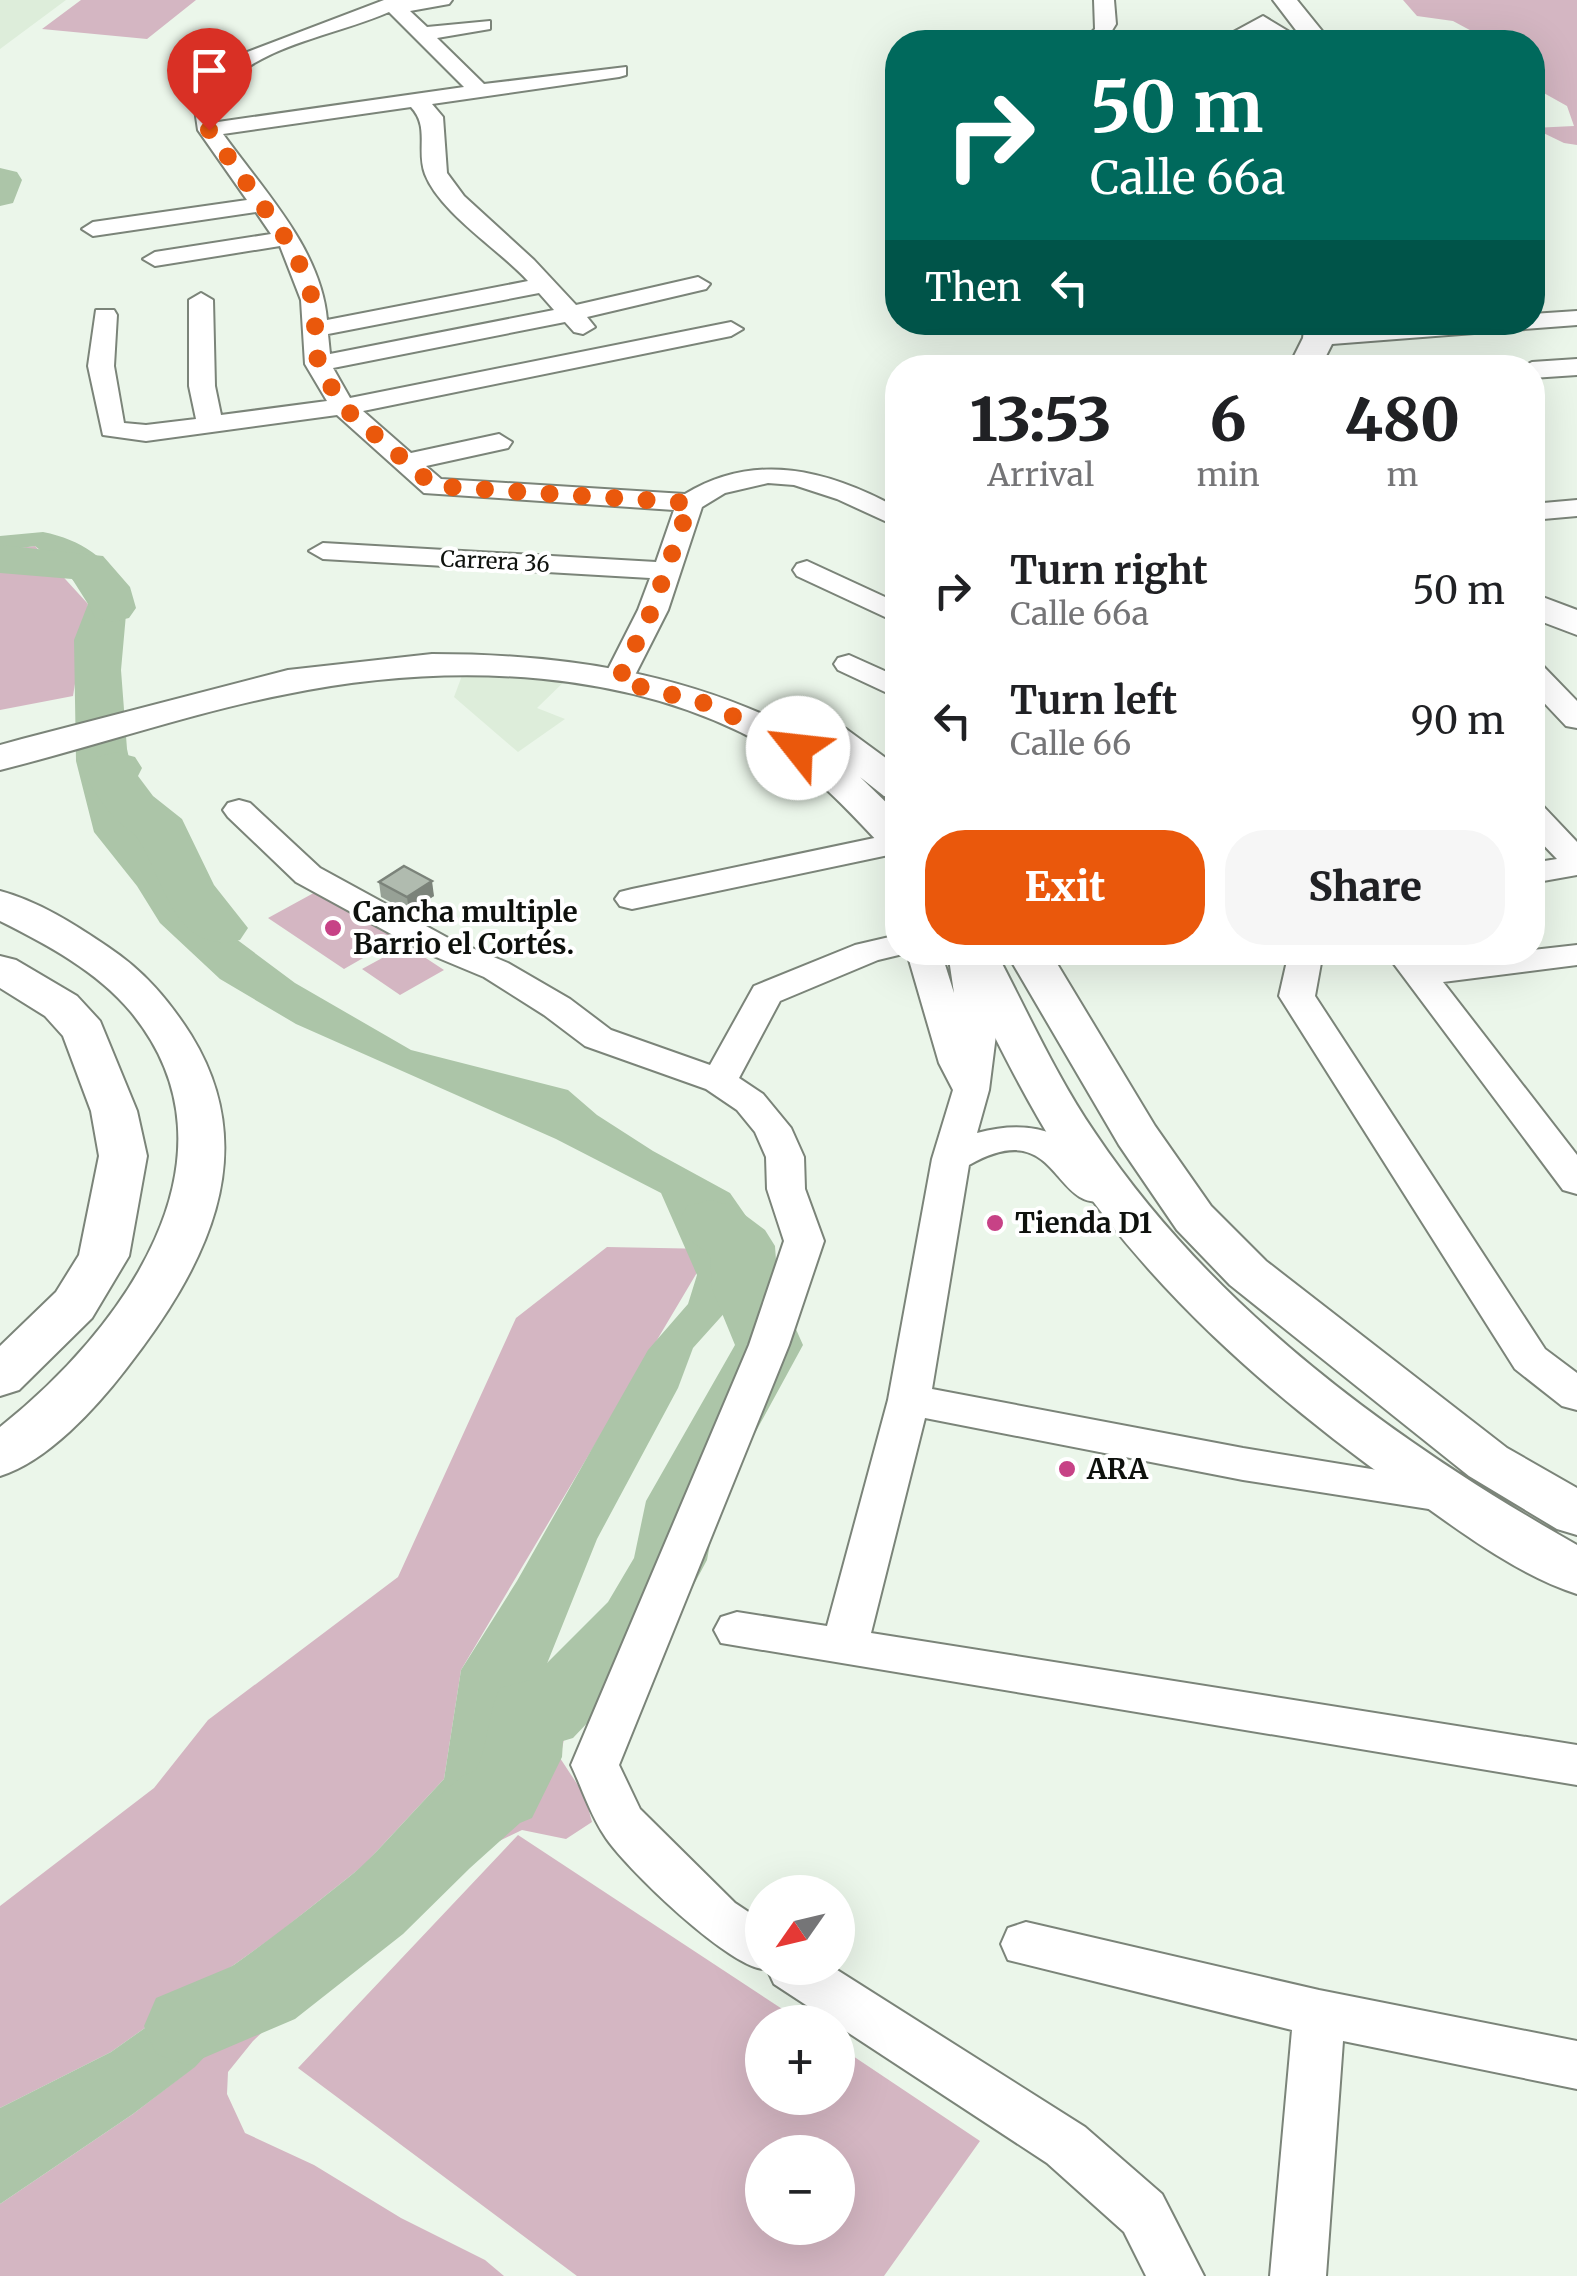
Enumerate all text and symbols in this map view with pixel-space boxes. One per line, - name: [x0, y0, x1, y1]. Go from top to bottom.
- pin: [167, 28, 252, 131]
- icon: arrive: [182, 43, 237, 98]
- text: 50 m: [1090, 63, 1263, 151]
- icon: right: [925, 70, 1055, 200]
- text: Calle 66a: [1090, 150, 1285, 206]
- icon: left: [1042, 260, 1097, 315]
- text: Then: [925, 264, 1022, 311]
- text: 13:53: [970, 382, 1112, 457]
- text: 6: [1209, 382, 1247, 457]
- text: 480: [1345, 382, 1460, 457]
- text: Arrival: [987, 455, 1094, 495]
- text: min: [1196, 455, 1260, 495]
- text: m: [1386, 455, 1418, 495]
- street label: Carrera 36: [440, 544, 550, 578]
- text: Turn right: [1010, 547, 1208, 594]
- icon: right: [925, 563, 980, 618]
- text: 50 m: [1412, 567, 1505, 614]
- text: Calle 66a: [1010, 594, 1149, 634]
- text: Turn left: [1010, 677, 1177, 724]
- icon: left: [925, 693, 980, 748]
- position arrow: [746, 696, 850, 800]
- text: 90 m: [1411, 697, 1505, 744]
- text: Calle 66: [1010, 724, 1131, 764]
- button: Exit: [925, 830, 1205, 945]
- button: Share: [1225, 830, 1505, 945]
- place label: Cancha multiple Barrio el Cortés.: [353, 894, 578, 962]
- marker: Cancha multiple Barrio el Cortés.: [322, 917, 344, 939]
- place label: Tienda D1: [1015, 1205, 1152, 1241]
- marker: Tienda D1: [984, 1212, 1006, 1234]
- place label: ARA: [1086, 1451, 1149, 1487]
- marker: ARA: [1056, 1458, 1078, 1480]
- north arrow: [745, 1875, 855, 1985]
- map controls: [745, 1875, 855, 2245]
- button: +: [745, 2005, 855, 2115]
- button: −: [745, 2135, 855, 2245]

